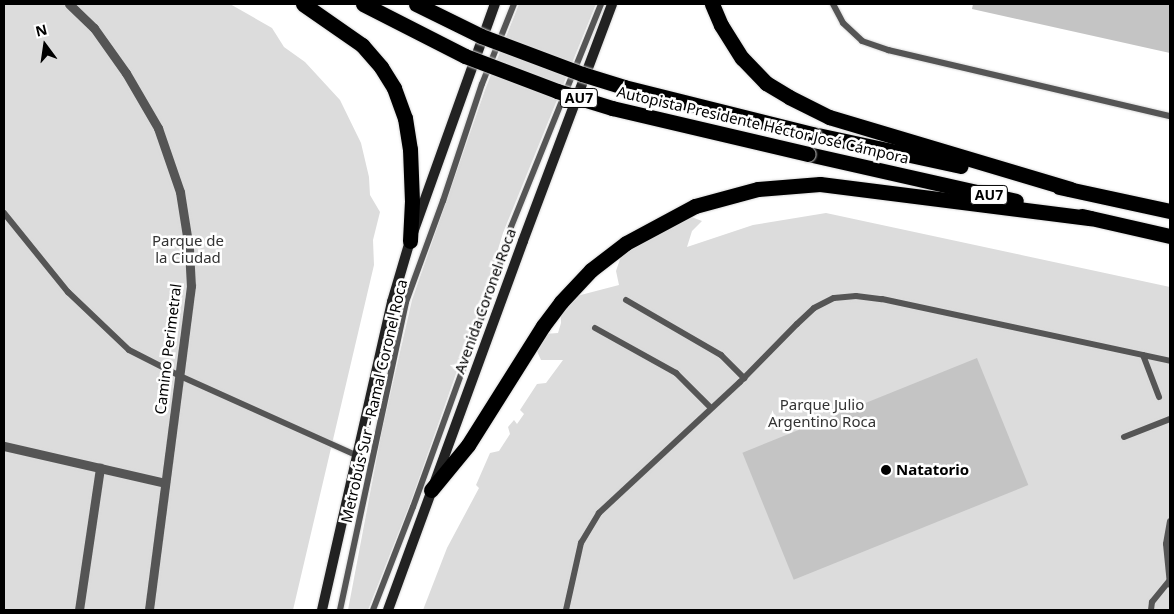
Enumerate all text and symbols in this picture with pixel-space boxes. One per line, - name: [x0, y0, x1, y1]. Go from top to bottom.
- text: N: [33, 19, 49, 41]
- north arrow: [20, 20, 70, 70]
- street label: Autopista Presidente Héctor José Cámpora: [615, 83, 911, 167]
- road number: AU7: [559, 86, 599, 110]
- road number: AU7: [969, 184, 1009, 206]
- street label: Avenida Coronel Roca: [450, 226, 520, 376]
- park label: Parque de la Ciudad: [152, 231, 224, 266]
- street label: Metrobús Sur - Ramal Coronel Roca: [337, 277, 411, 525]
- street label: Camino Perimetral: [151, 283, 185, 415]
- park label: Parque Julio Argentino Roca: [768, 395, 876, 430]
- place label: Natatorio: [896, 461, 969, 479]
- marker: Natatorio: [880, 464, 892, 476]

